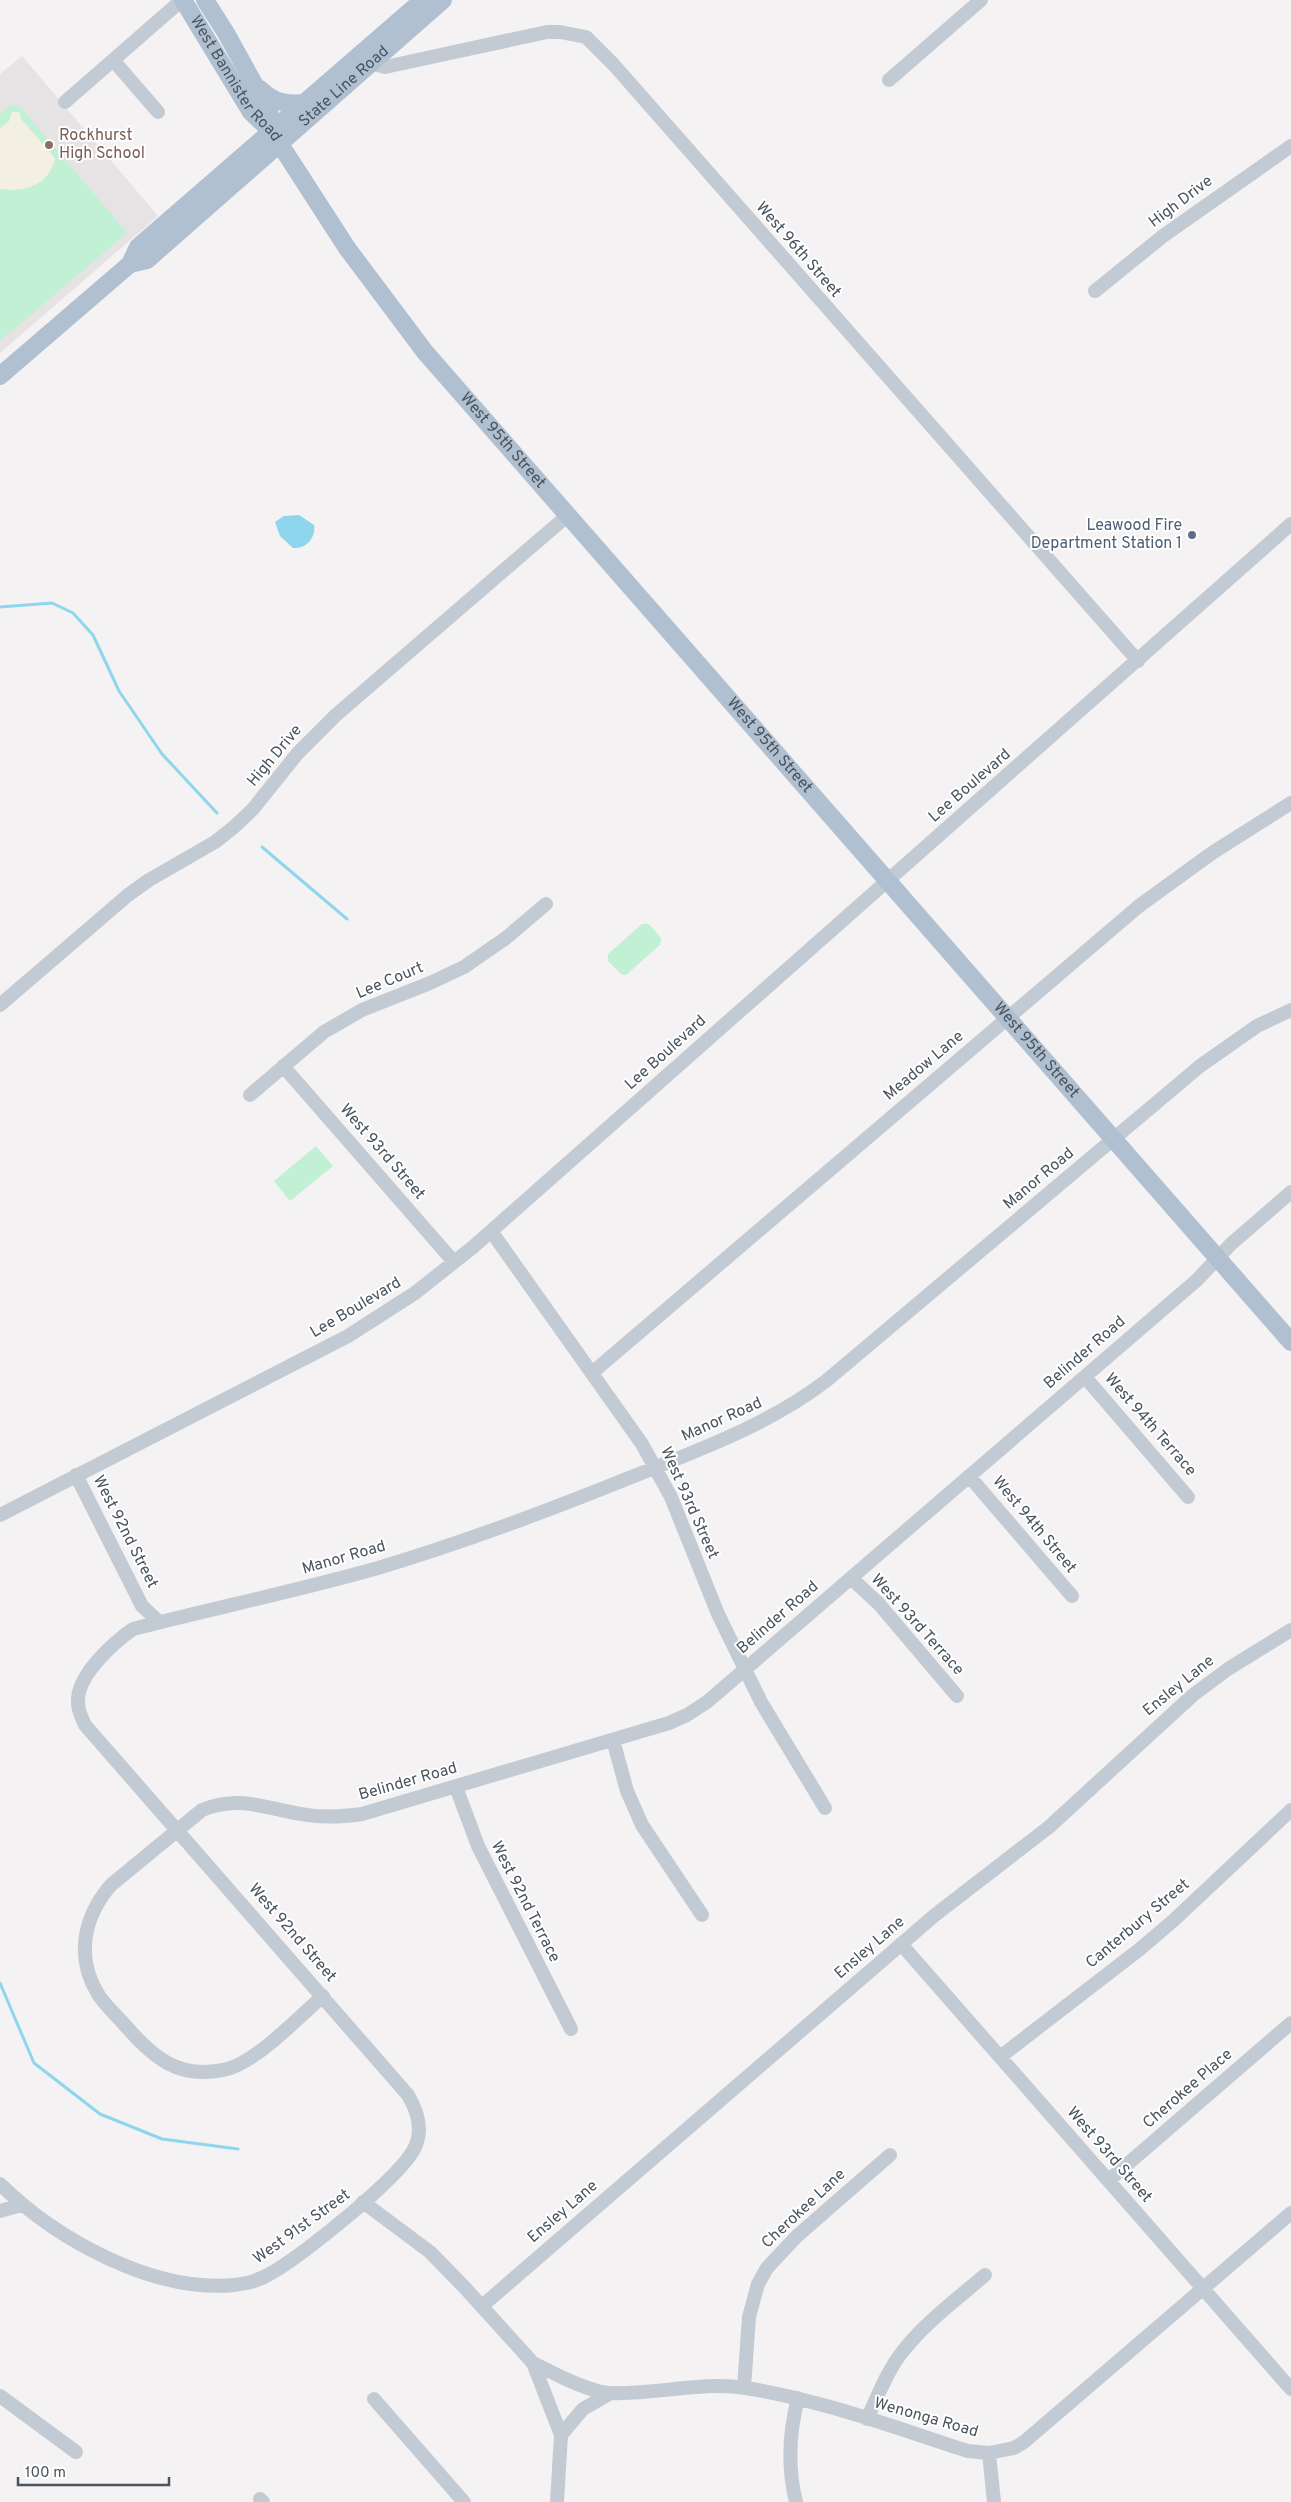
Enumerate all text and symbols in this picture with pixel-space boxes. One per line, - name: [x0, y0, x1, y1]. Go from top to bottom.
- street label: West Bannister Road: [185, 12, 286, 146]
- street label: State Line Road: [295, 42, 393, 132]
- place label: Rockhurst High School: [59, 126, 145, 164]
- marker: Rockhurst High School: [43, 139, 55, 151]
- street label: High Drive: [1145, 171, 1217, 233]
- street label: West 96th Street: [751, 198, 845, 302]
- street label: West 95th Street: [455, 389, 550, 493]
- place label: Leawood Fire Department Station 1: [1031, 516, 1182, 554]
- marker: Leawood Fire Department Station 1: [1186, 529, 1198, 541]
- street label: West 95th Street: [722, 693, 817, 798]
- street label: High Drive: [243, 721, 307, 791]
- street label: Lee Boulevard: [925, 745, 1015, 827]
- street label: Lee Court: [353, 958, 427, 1004]
- street label: West 95th Street: [989, 998, 1083, 1102]
- street label: Lee Boulevard: [621, 1011, 711, 1095]
- street label: Meadow Lane: [880, 1027, 968, 1105]
- street label: West 93rd Street: [335, 1100, 429, 1204]
- street label: Manor Road: [1000, 1144, 1078, 1214]
- street label: Lee Boulevard: [307, 1273, 405, 1343]
- street label: Belinder Road: [1040, 1312, 1130, 1394]
- street label: West 94th Terrace: [1100, 1369, 1200, 1481]
- street label: Manor Road: [679, 1393, 765, 1447]
- street label: West 93rd Street: [655, 1444, 723, 1562]
- street label: West 92nd Street: [88, 1472, 162, 1592]
- street label: West 94th Street: [988, 1472, 1080, 1578]
- street label: Manor Road: [300, 1537, 388, 1579]
- street label: West 93rd Terrace: [866, 1570, 968, 1680]
- street label: Belinder Road: [733, 1577, 823, 1659]
- street label: Ensley Lane: [1139, 1651, 1219, 1721]
- street label: Belinder Road: [356, 1758, 460, 1806]
- street label: West 92nd Terrace: [486, 1838, 564, 1966]
- street label: Canterbury Street: [1082, 1875, 1194, 1973]
- street label: West 92nd Street: [244, 1880, 340, 1986]
- street label: Ensley Lane: [831, 1912, 909, 1984]
- street label: Cherokee Place: [1139, 2045, 1237, 2133]
- street label: West 93rd Street: [1062, 2103, 1156, 2207]
- street label: Cherokee Lane: [758, 2165, 850, 2253]
- street label: Ensley Lane: [524, 2176, 602, 2248]
- street label: West 91st Street: [250, 2185, 354, 2269]
- street label: Wenonga Road: [872, 2394, 980, 2442]
- scale bar: [18, 2454, 169, 2486]
- text: 100 m: [25, 2464, 66, 2483]

